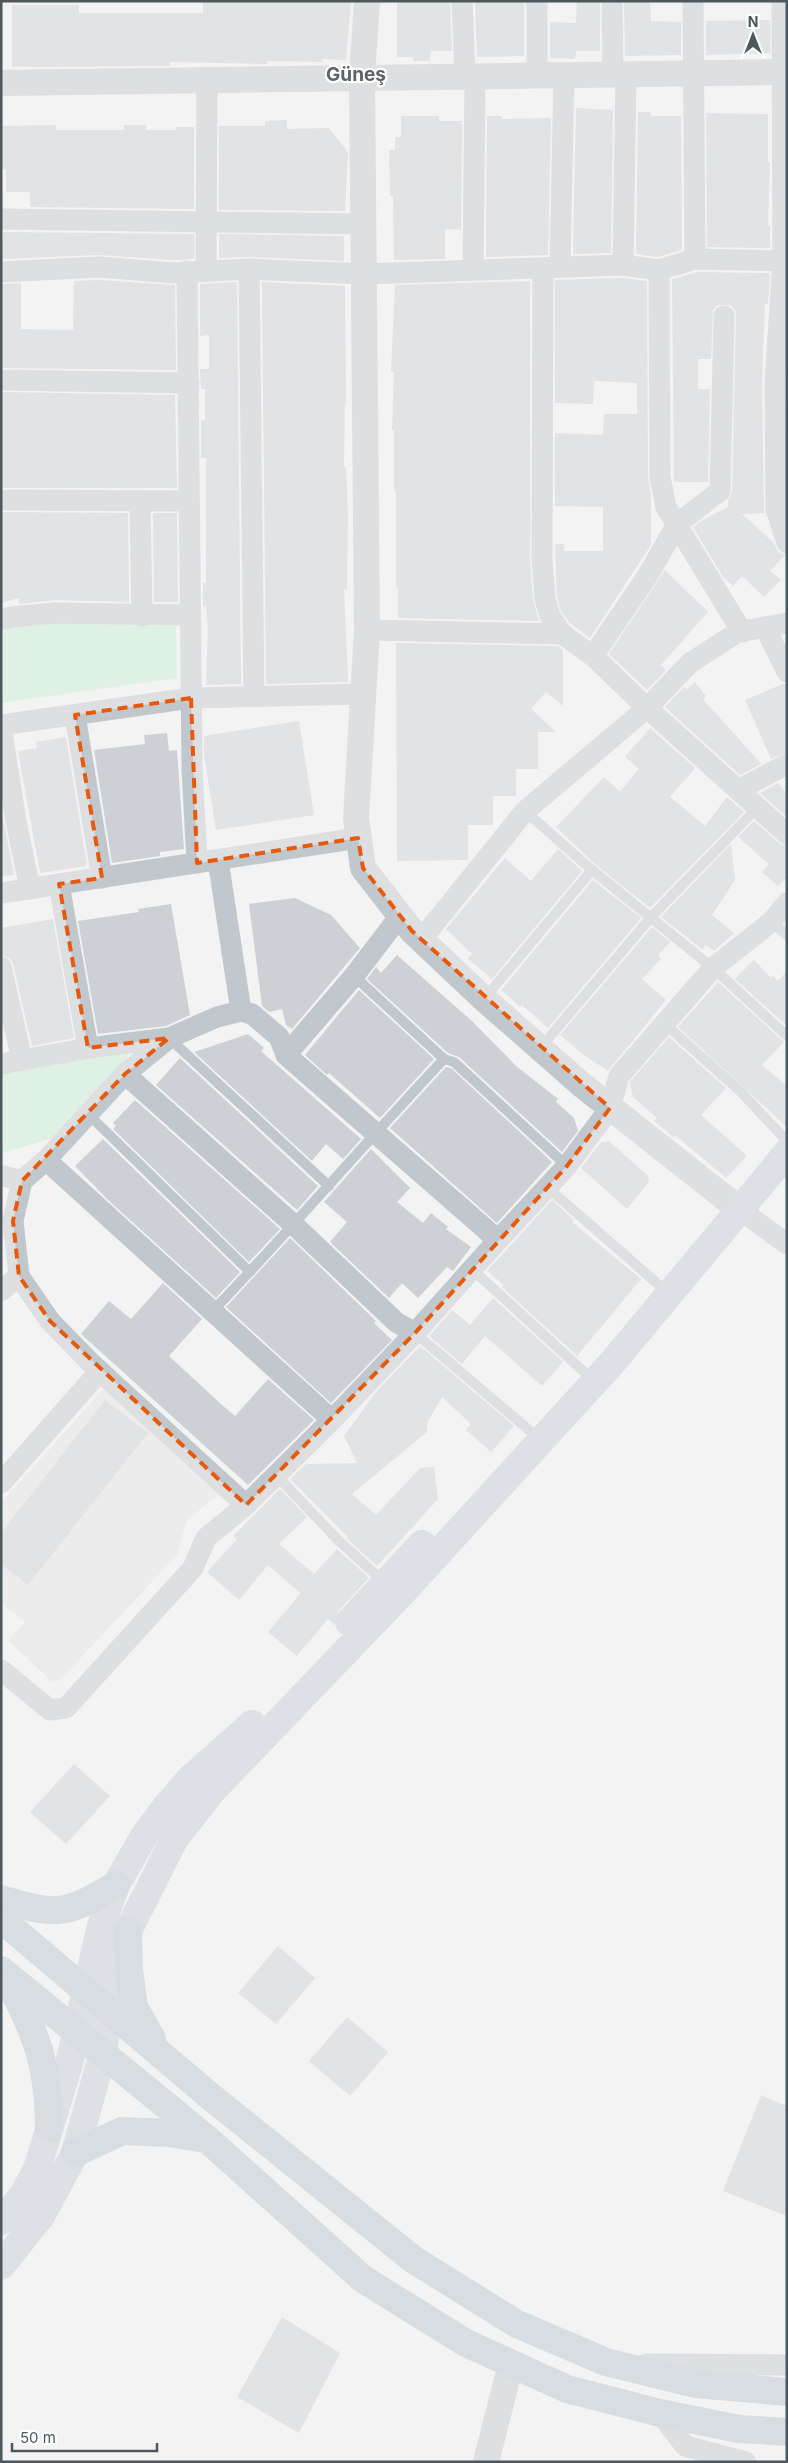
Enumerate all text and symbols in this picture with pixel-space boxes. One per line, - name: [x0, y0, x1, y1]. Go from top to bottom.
- north arrow: [728, 10, 778, 60]
- text: N: [748, 13, 758, 30]
- district label: Güneş: [326, 63, 386, 86]
- scale bar: [12, 2420, 158, 2452]
- text: 50 m: [20, 2428, 56, 2447]

